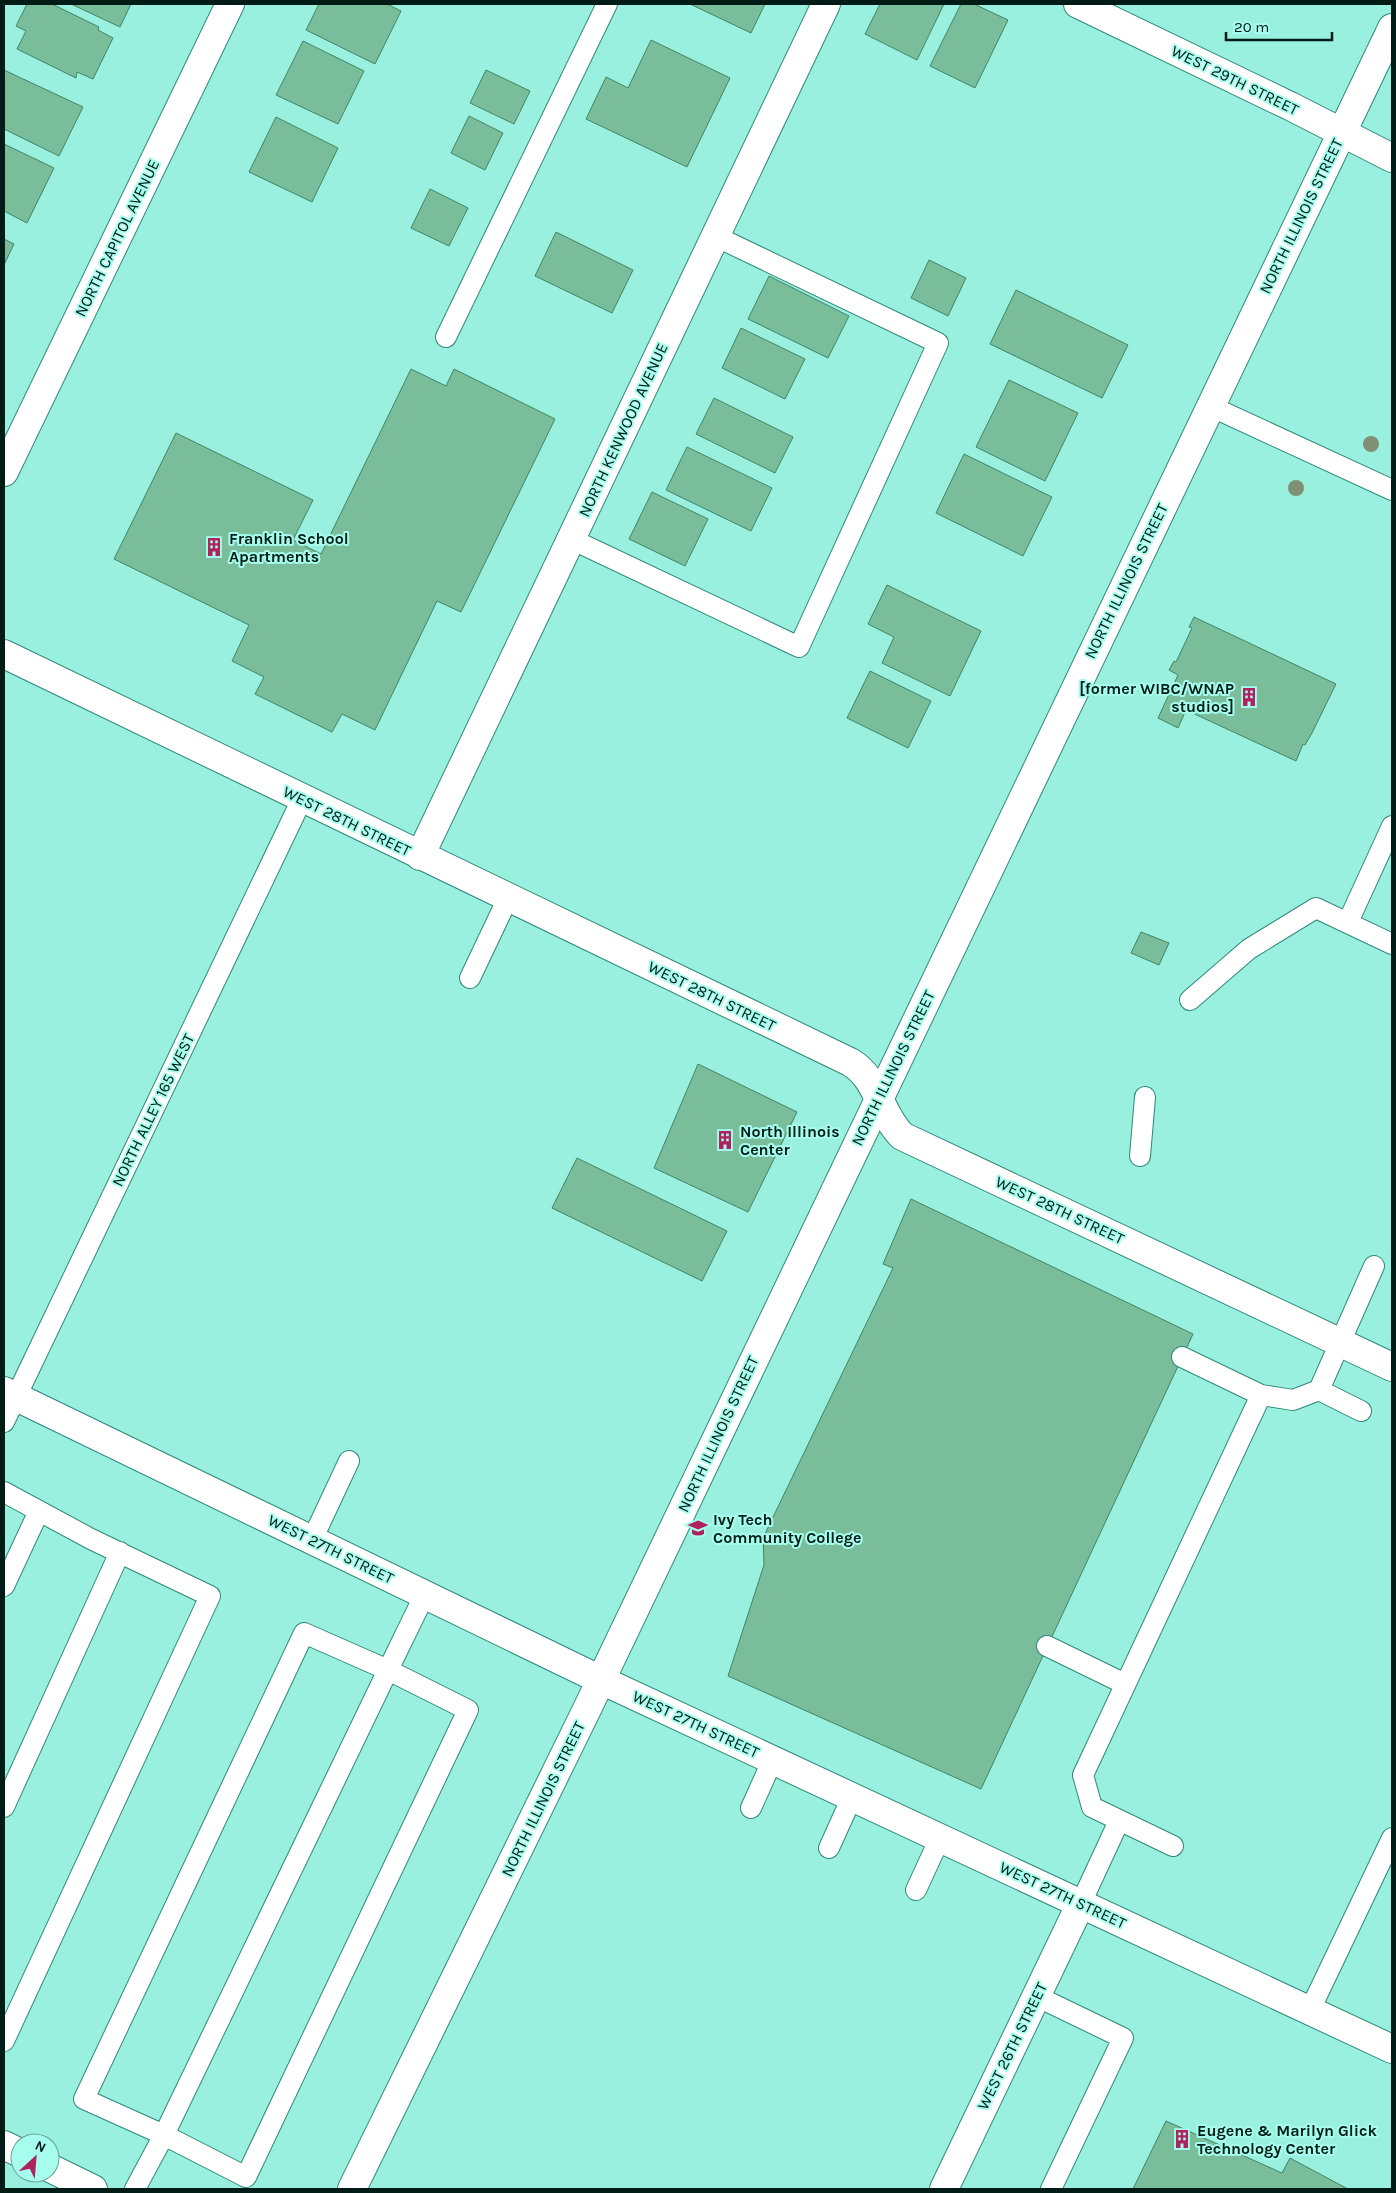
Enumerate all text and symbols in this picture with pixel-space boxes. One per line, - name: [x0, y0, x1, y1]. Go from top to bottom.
- scale bar: [1226, 10, 1332, 42]
- text: 20 m: [1234, 18, 1269, 36]
- street label: WEST 29TH STREET: [1168, 41, 1302, 119]
- street label: NORTH ILLINOIS STREET: [1255, 135, 1347, 297]
- street label: NORTH CAPITOL AVENUE: [71, 156, 163, 320]
- street label: NORTH KENWOOD AVENUE: [574, 340, 672, 520]
- street label: NORTH ILLINOIS STREET: [1080, 500, 1172, 662]
- place label: Franklin School Apartments: [229, 529, 349, 566]
- building icon: Franklin School Apartments: [203, 536, 225, 558]
- place label: [former WIBC/WNAP studios]: [1079, 679, 1234, 716]
- building icon: [former WIBC/WNAP studios]: [1238, 686, 1260, 708]
- street label: WEST 28TH STREET: [280, 782, 414, 860]
- street label: WEST 28TH STREET: [645, 957, 779, 1035]
- street label: NORTH ILLINOIS STREET: [847, 987, 939, 1149]
- street label: NORTH ALLEY 165 WEST: [108, 1031, 198, 1189]
- place label: North Illinois Center: [740, 1122, 840, 1159]
- building icon: North Illinois Center: [714, 1129, 736, 1151]
- street label: WEST 28TH STREET: [993, 1172, 1127, 1248]
- street label: NORTH ILLINOIS STREET: [673, 1353, 763, 1515]
- street label: WEST 27TH STREET: [265, 1510, 397, 1588]
- place label: Ivy Tech Community College: [713, 1510, 861, 1547]
- school or university icon: Ivy Tech Community College: [687, 1517, 709, 1539]
- street label: WEST 27TH STREET: [630, 1686, 762, 1762]
- street label: NORTH ILLINOIS STREET: [497, 1718, 589, 1880]
- street label: WEST 27TH STREET: [997, 1857, 1129, 1933]
- street label: WEST 26TH STREET: [973, 1979, 1051, 2113]
- place label: Eugene & Marilyn Glick Technology Center: [1197, 2121, 1377, 2158]
- building icon: Eugene & Marilyn Glick Technology Center: [1171, 2128, 1193, 2150]
- north arrow: [10, 2133, 60, 2183]
- text: N: [32, 2137, 49, 2157]

